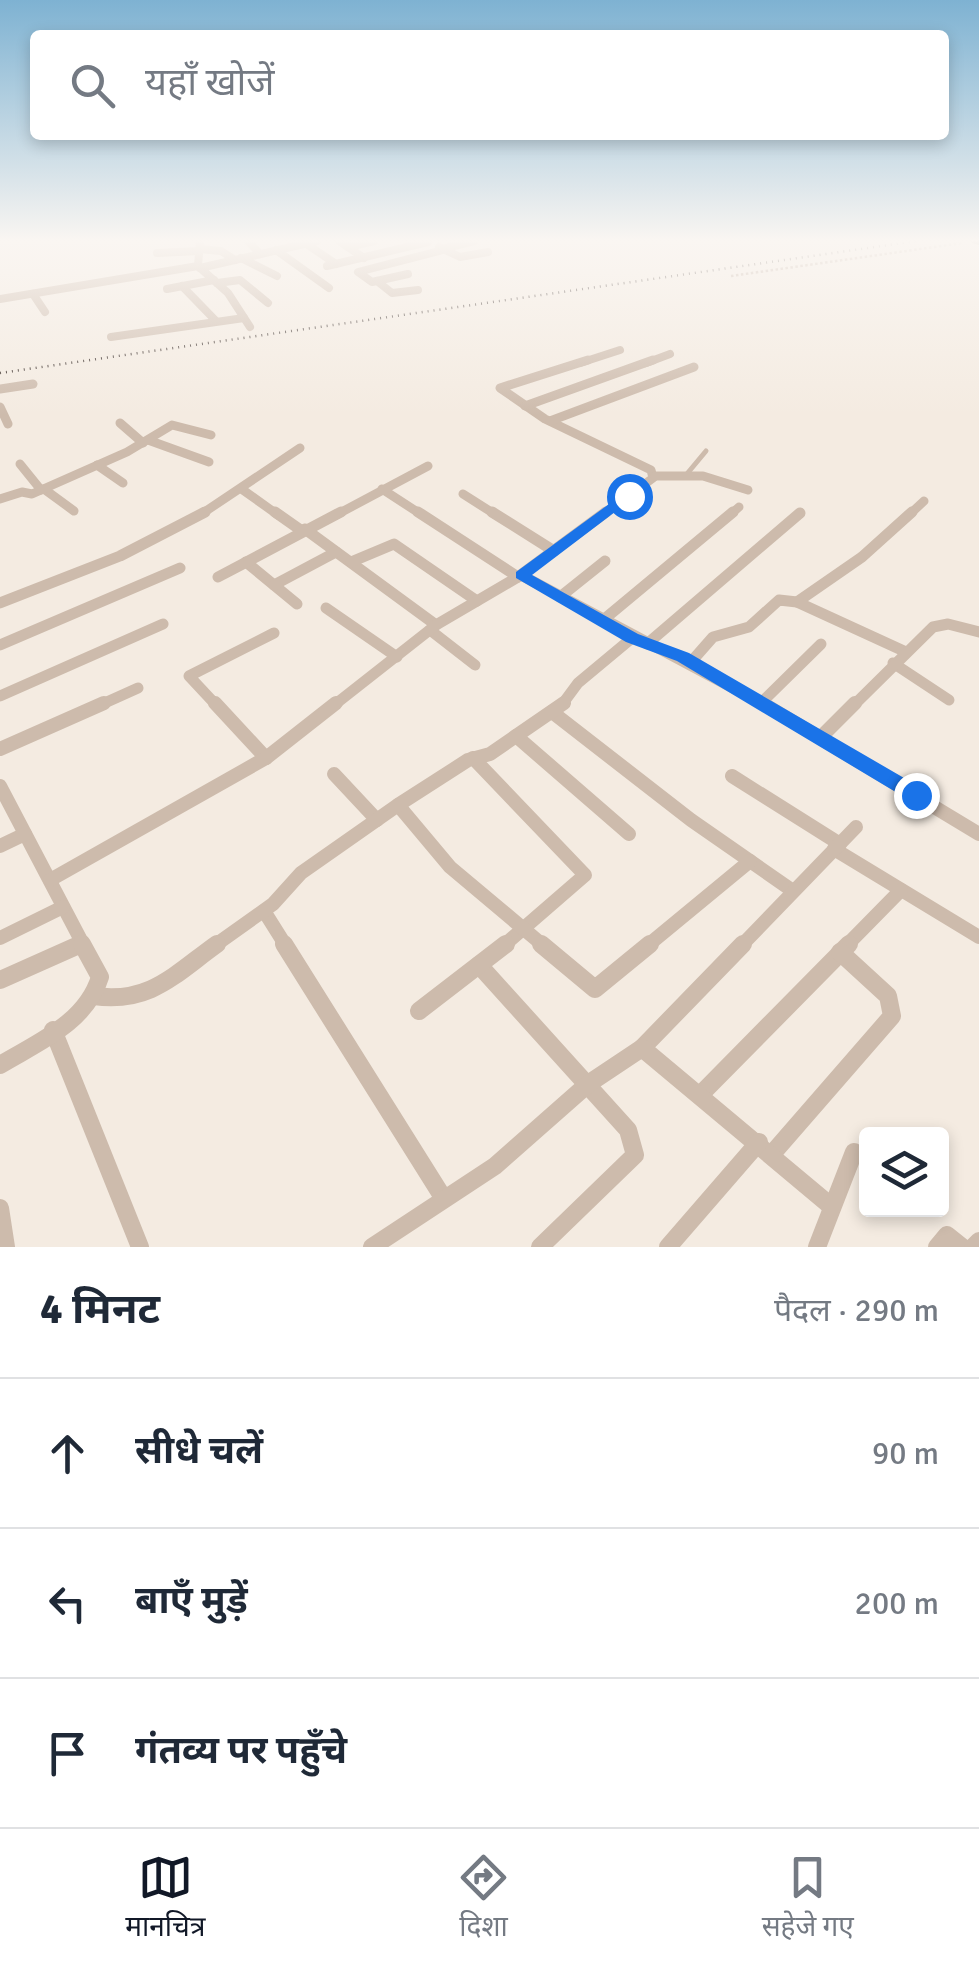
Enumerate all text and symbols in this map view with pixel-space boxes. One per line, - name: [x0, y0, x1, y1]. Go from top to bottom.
- search box: [30, 30, 949, 140]
- icon: search: [65, 58, 120, 113]
- text: यहाँ खोजें: [145, 59, 275, 106]
- route start: [607, 474, 653, 520]
- route end: [894, 773, 940, 819]
- map controls: [859, 1127, 949, 1217]
- button: layers: [859, 1127, 949, 1217]
- text: 4 मिनट: [40, 1284, 160, 1335]
- text: पैदल · 290 m: [774, 1291, 939, 1330]
- icon: ahead: [40, 1426, 95, 1481]
- text: सीधे चलें: [135, 1427, 263, 1474]
- text: 90 m: [872, 1434, 939, 1473]
- icon: left: [40, 1576, 95, 1631]
- text: बाएँ मुड़ें: [135, 1577, 248, 1624]
- text: 200 m: [855, 1584, 939, 1623]
- icon: arrive: [40, 1726, 95, 1781]
- text: गंतव्य पर पहुँचे: [135, 1727, 347, 1774]
- tab: मानचित्र: [125, 1850, 205, 1947]
- tab: दिशा: [456, 1850, 511, 1947]
- tab: सहेजे गए: [762, 1850, 854, 1947]

